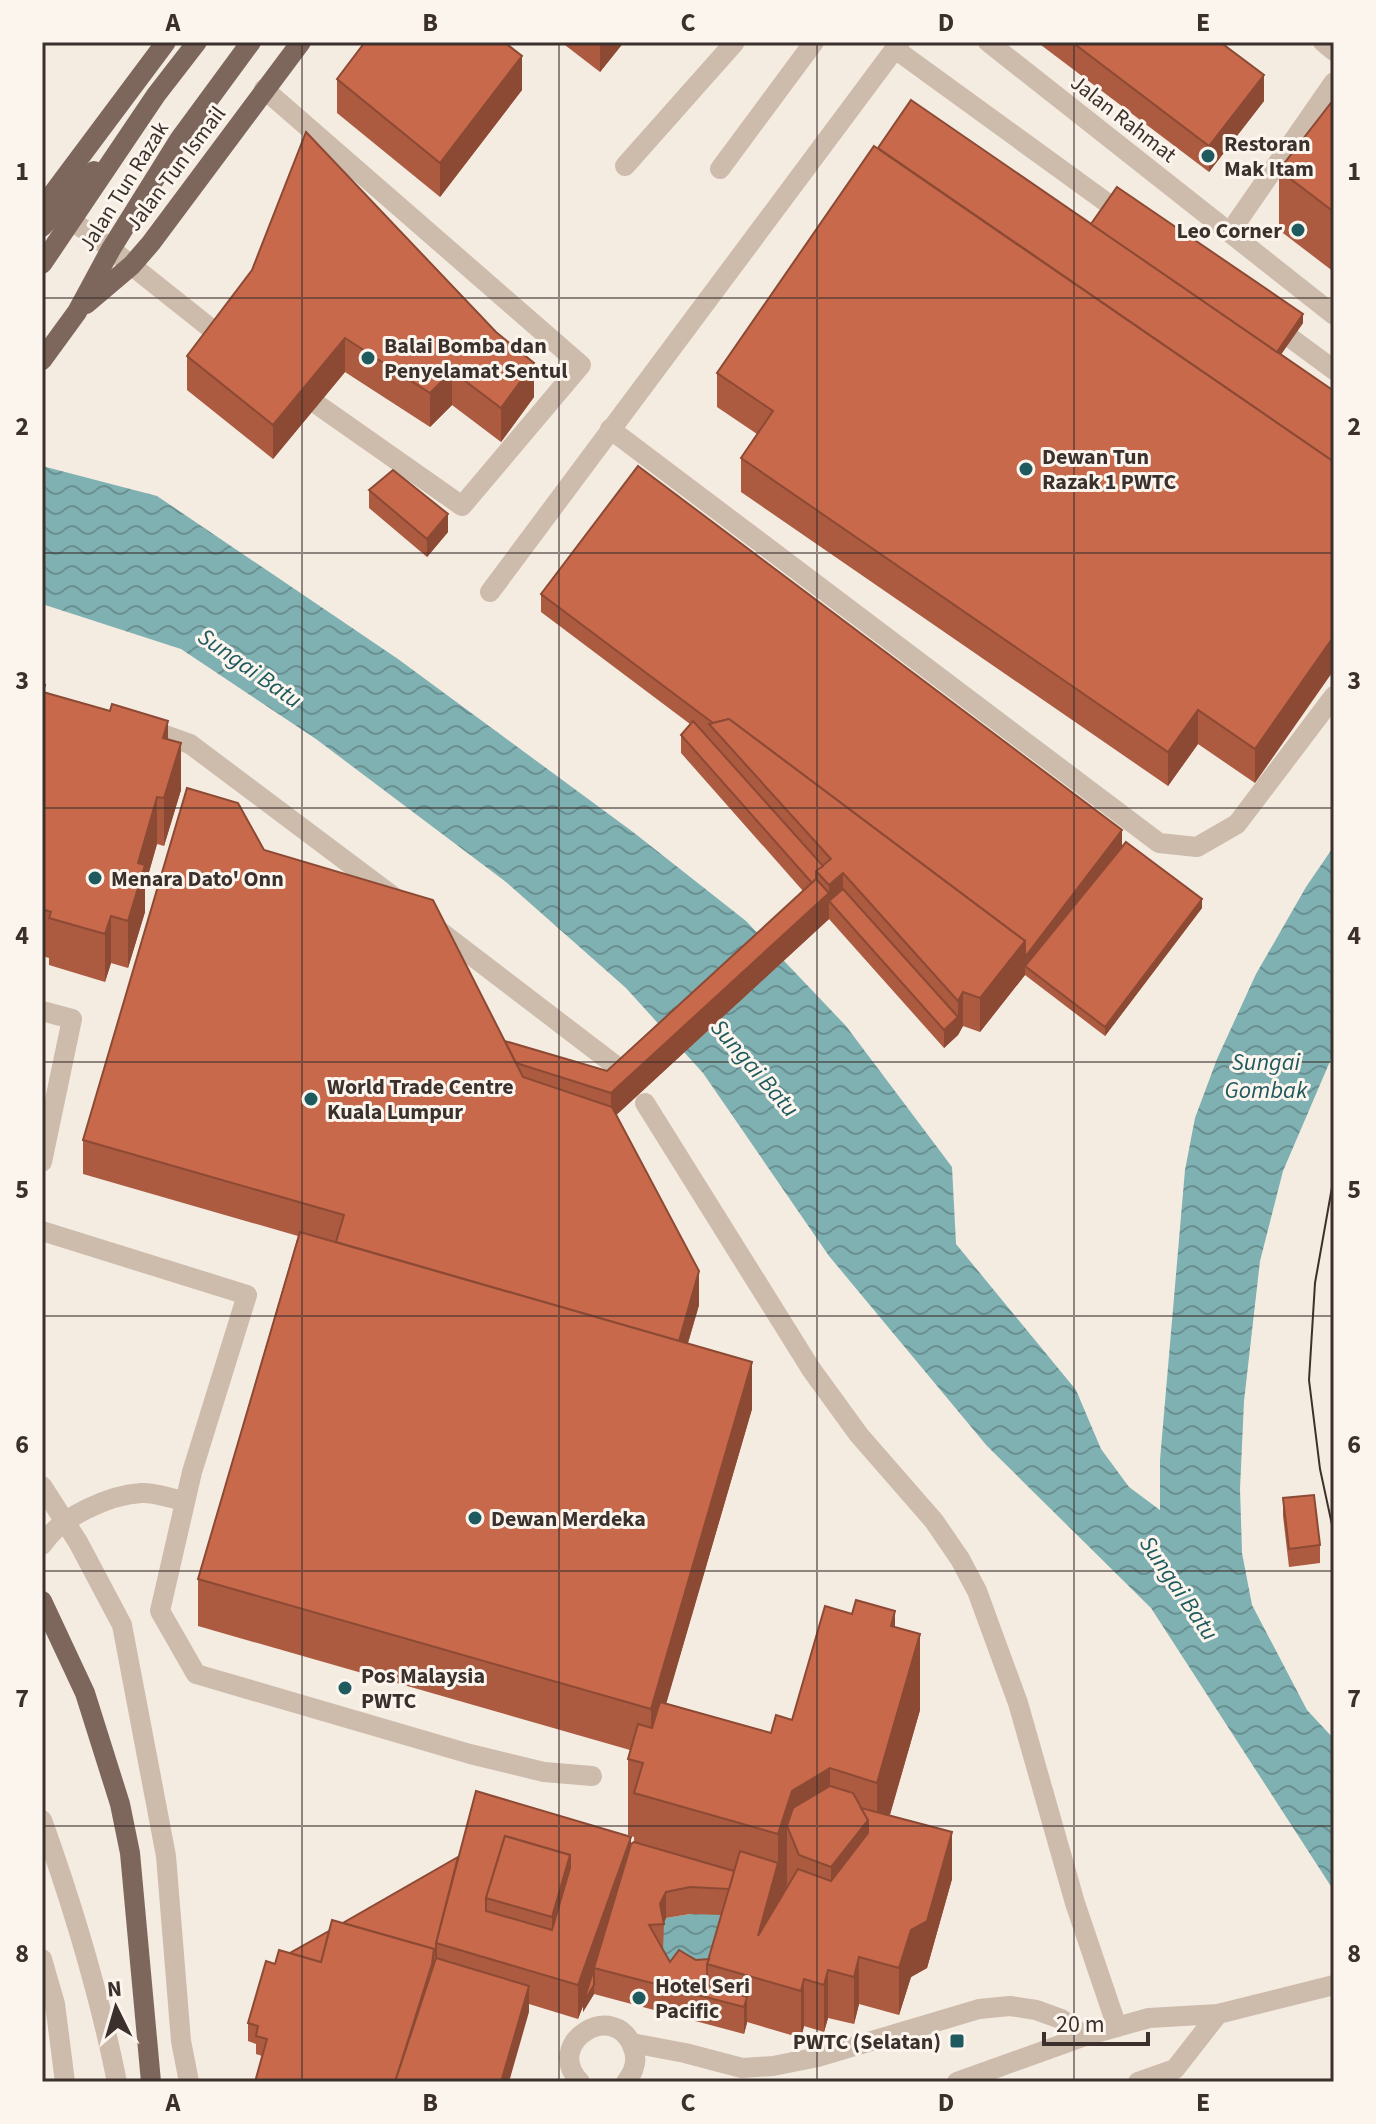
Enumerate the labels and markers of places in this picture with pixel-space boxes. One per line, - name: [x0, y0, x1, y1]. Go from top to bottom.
- place label: Restoran Mak Itam: [1224, 128, 1314, 185]
- marker: Restoran Mak Itam: [1199, 147, 1217, 165]
- place label: Leo Corner: [1176, 215, 1282, 247]
- marker: Leo Corner: [1289, 221, 1307, 239]
- place label: Balai Bomba dan Penyelamat Sentul: [384, 330, 568, 387]
- marker: Balai Bomba dan Penyelamat Sentul: [359, 349, 377, 367]
- place label: Dewan Tun Razak 1 PWTC: [1042, 441, 1176, 498]
- marker: Dewan Tun Razak 1 PWTC: [1017, 460, 1035, 478]
- place label: Menara Dato' Onn: [111, 863, 284, 895]
- marker: Menara Dato' Onn: [86, 869, 104, 887]
- place label: World Trade Centre Kuala Lumpur: [327, 1071, 514, 1128]
- marker: World Trade Centre Kuala Lumpur: [302, 1090, 320, 1108]
- place label: Dewan Merdeka: [491, 1503, 646, 1535]
- marker: Dewan Merdeka: [466, 1509, 484, 1527]
- place label: Pos Malaysia PWTC: [361, 1660, 485, 1717]
- marker: Pos Malaysia PWTC: [336, 1679, 354, 1697]
- place label: Hotel Seri Pacific: [655, 1970, 750, 2027]
- marker: Hotel Seri Pacific: [630, 1989, 648, 2007]
- place label: PWTC (Selatan): [793, 2026, 941, 2058]
- marker: PWTC (Selatan): [948, 2032, 966, 2050]

